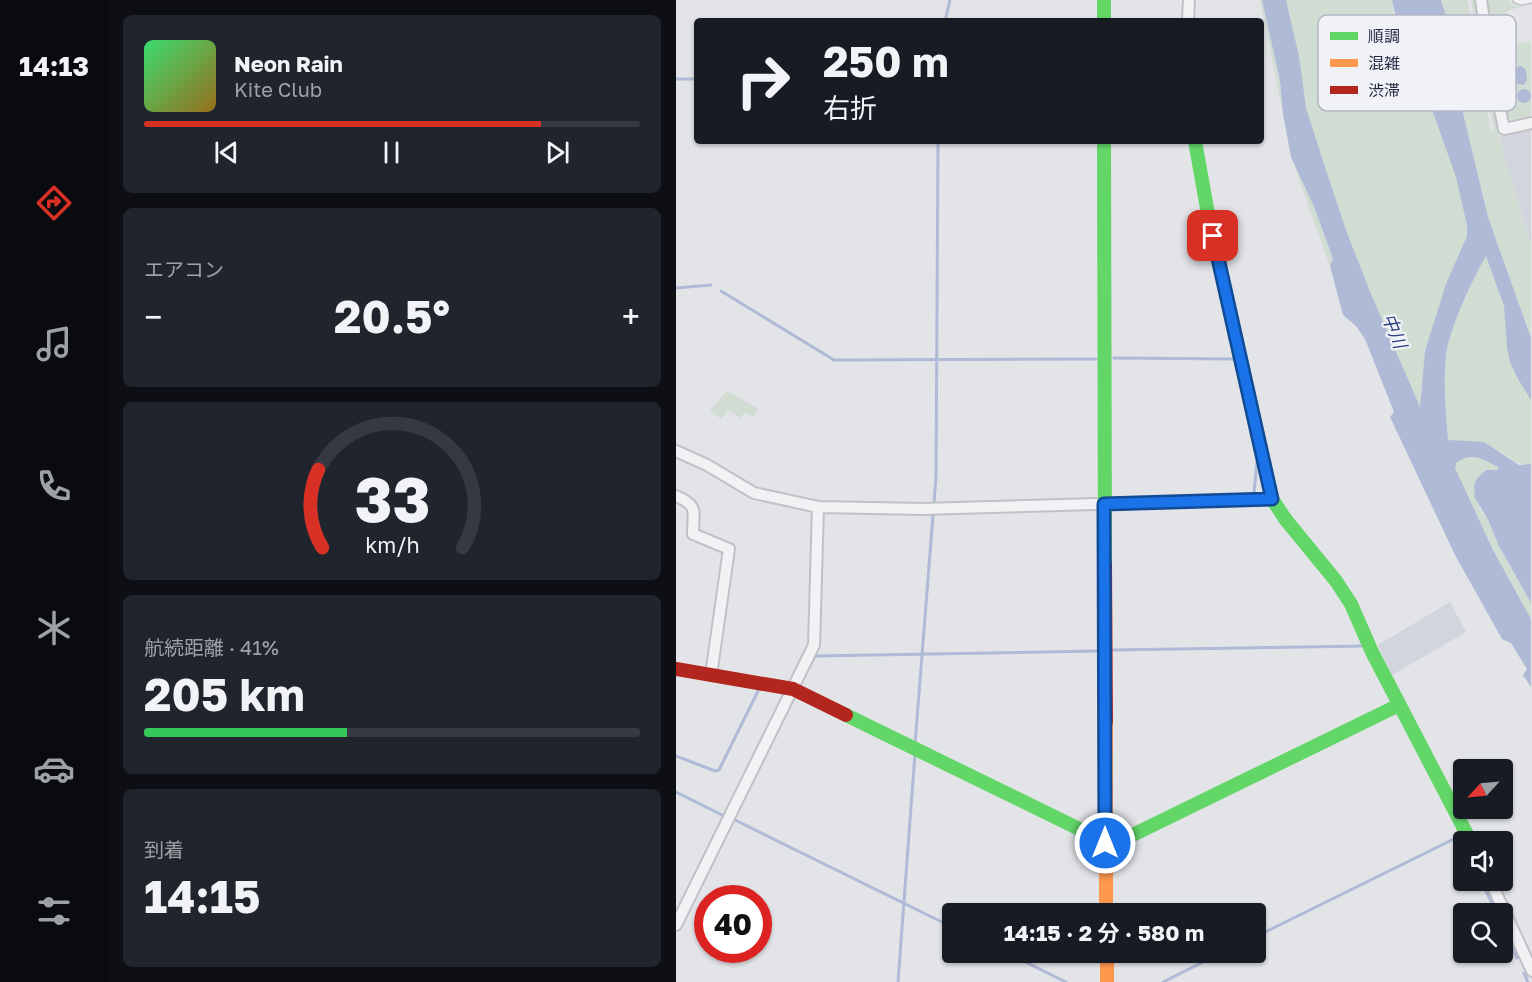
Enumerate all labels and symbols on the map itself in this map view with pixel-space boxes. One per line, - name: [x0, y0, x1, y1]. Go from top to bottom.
- legend: [1318, 15, 1516, 111]
- text: 順調: [1368, 26, 1400, 46]
- text: 混雑: [1368, 53, 1400, 73]
- text: 渋滞: [1368, 80, 1400, 100]
- pin: [1187, 210, 1238, 261]
- water label: 中川: [1378, 310, 1413, 353]
- north arrow: [1453, 759, 1513, 819]
- position arrow: [1073, 811, 1137, 875]
- speed limit sign: 40: [694, 885, 772, 963]

